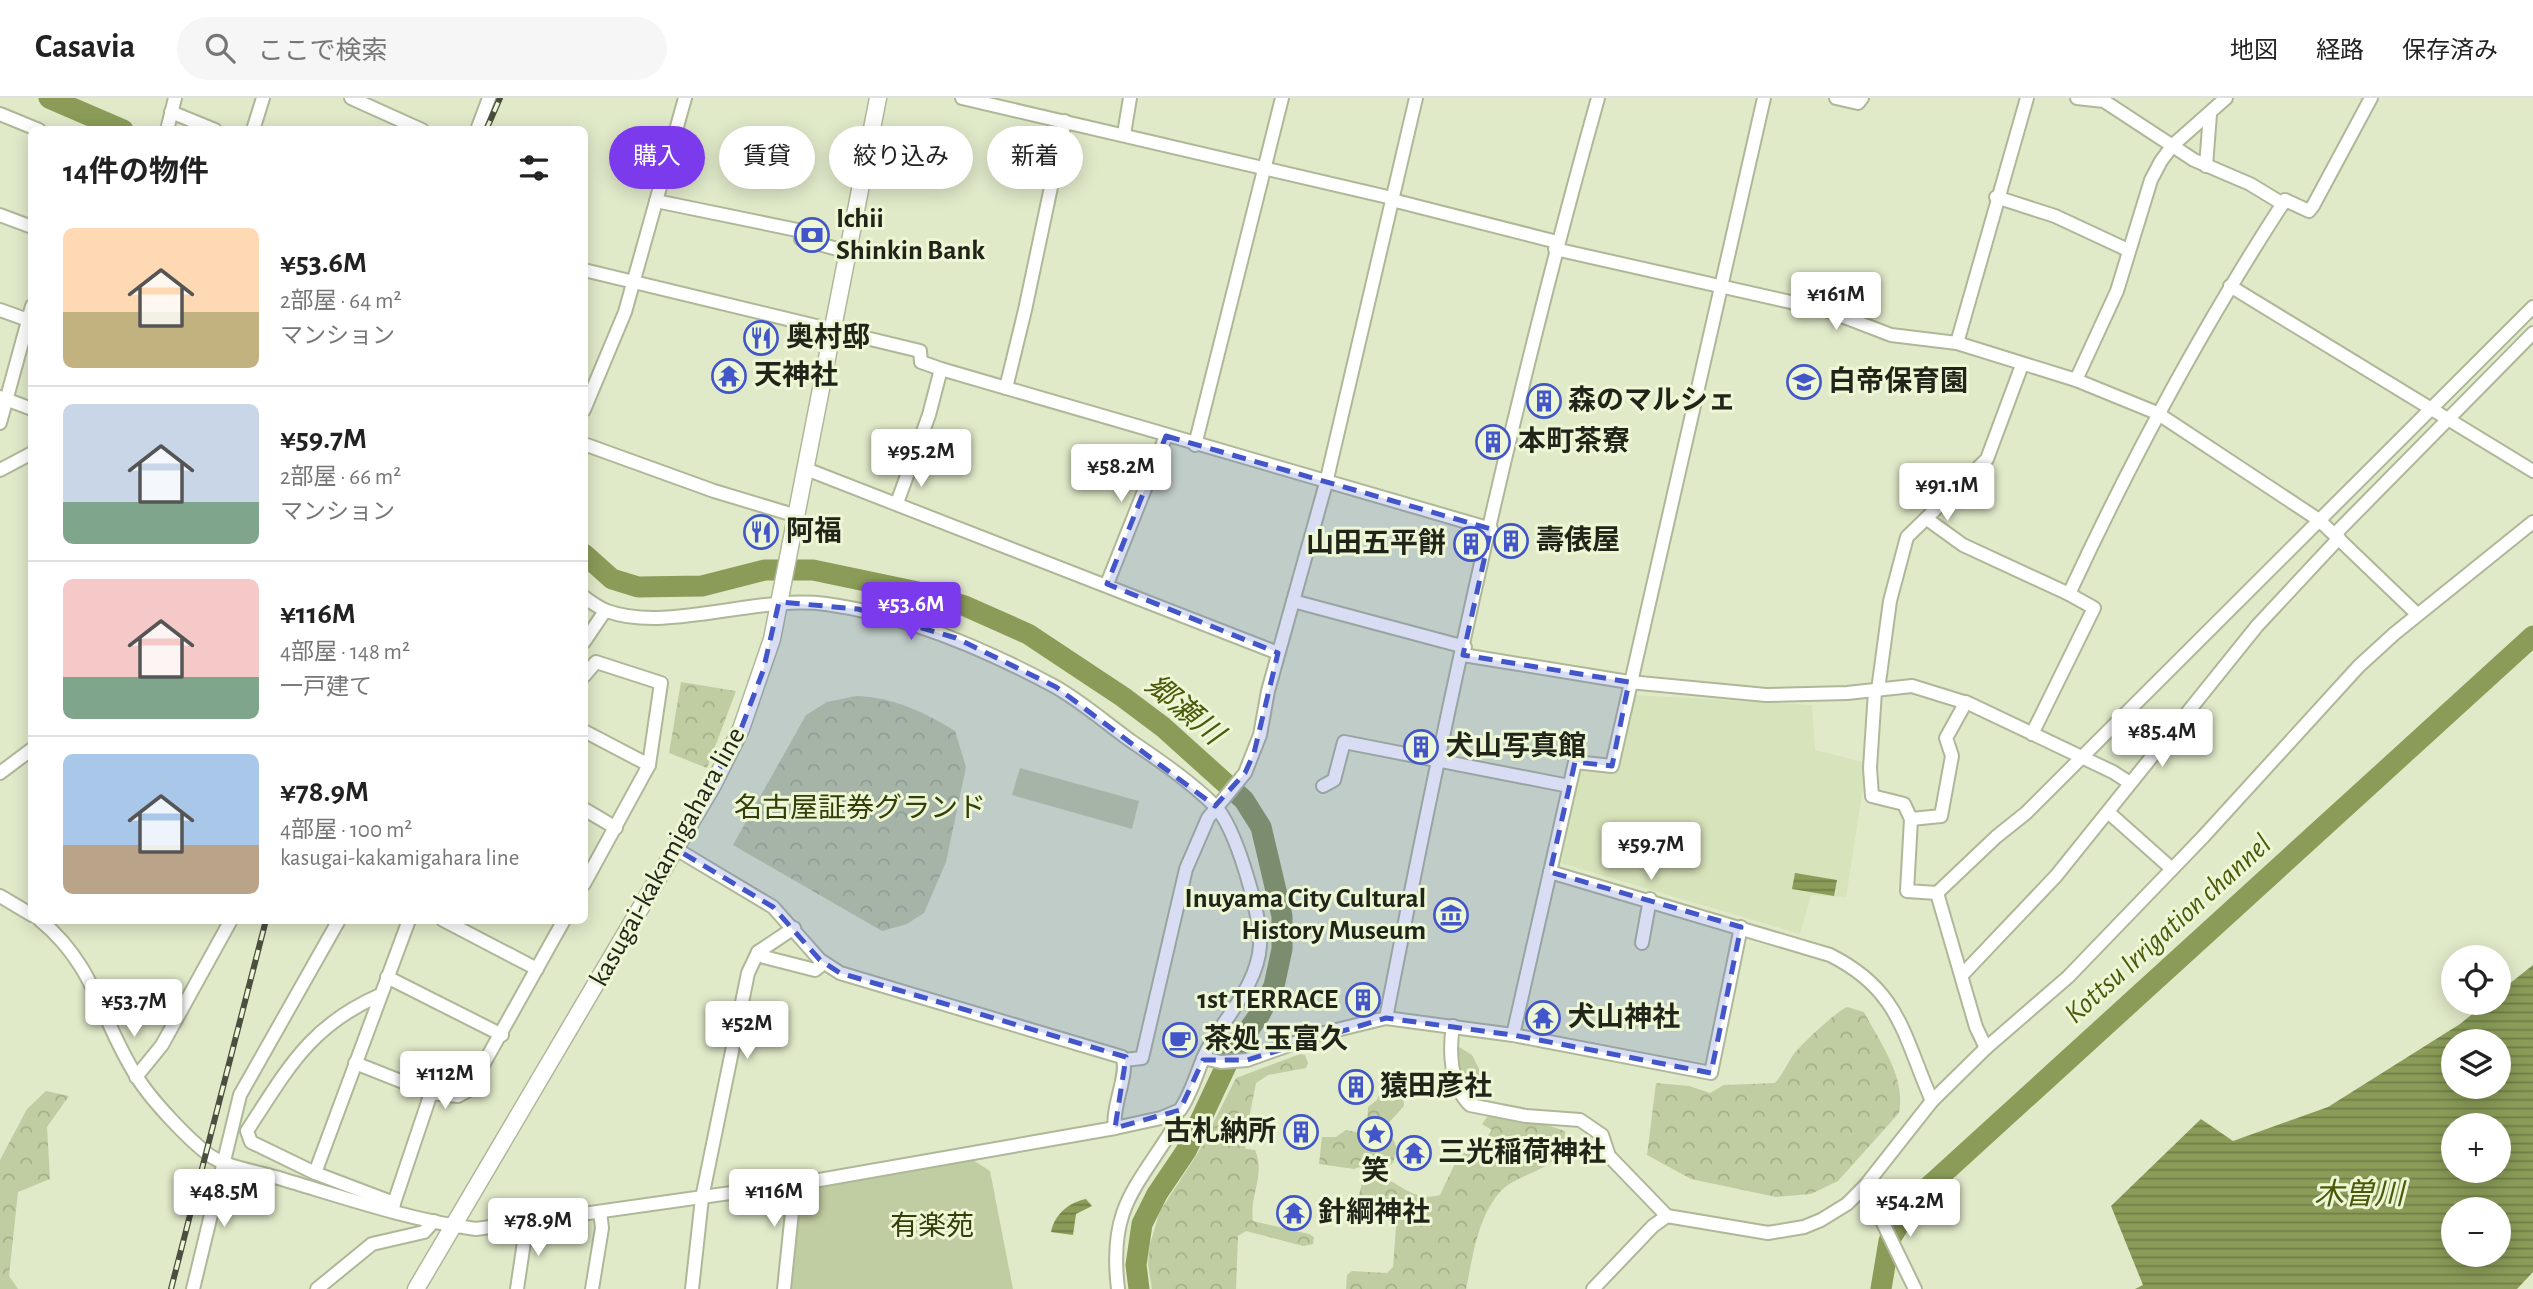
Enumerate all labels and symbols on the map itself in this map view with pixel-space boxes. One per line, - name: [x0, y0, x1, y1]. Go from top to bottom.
- place label: Ichii Shinkin Bank: [836, 205, 985, 265]
- bank icon: Ichii Shinkin Bank: [793, 216, 831, 254]
- pin: ¥161M: [1787, 272, 1885, 332]
- restaurant icon: 奥村邸: [742, 319, 780, 357]
- place label: 奥村邸: [786, 322, 870, 352]
- temple icon: 天神社: [710, 357, 748, 395]
- place label: 天神社: [754, 360, 838, 390]
- school or university icon: 白帝保育園: [1785, 363, 1823, 401]
- place label: 白帝保育園: [1828, 365, 1968, 396]
- building icon: 森のマルシェ: [1525, 382, 1563, 420]
- place label: 森のマルシェ: [1568, 385, 1736, 415]
- building icon: 本町茶寮: [1474, 423, 1512, 461]
- place label: 本町茶寮: [1518, 425, 1630, 456]
- pin: ¥95.2M: [864, 430, 978, 489]
- pin: ¥58.2M: [1064, 444, 1178, 504]
- pin: ¥91.1M: [1890, 464, 2004, 523]
- restaurant icon: 阿福: [742, 513, 780, 551]
- place label: 阿福: [786, 516, 842, 546]
- building icon: 壽俵屋: [1492, 522, 1530, 560]
- building icon: 山田五平餅: [1452, 525, 1490, 563]
- place label: 壽俵屋: [1536, 525, 1620, 555]
- place label: 山田五平餅: [1306, 528, 1446, 558]
- pin: ¥53.6M: [854, 582, 968, 642]
- water label: 郷瀬川: [1140, 668, 1232, 752]
- pin: ¥85.4M: [2105, 710, 2219, 769]
- street label: kasugai-kakamigahara line: [585, 723, 751, 991]
- building icon: 犬山写真館: [1402, 728, 1440, 766]
- place label: 犬山写真館: [1446, 731, 1586, 761]
- park label: 名古屋証券グランド: [734, 793, 986, 823]
- pin: ¥59.7M: [1594, 822, 1708, 882]
- water label: Kottsu Irrigation channel: [2059, 829, 2277, 1029]
- place label: Inuyama City Cultural History Museum: [1185, 885, 1426, 945]
- museum icon: Inuyama City Cultural History Museum: [1432, 896, 1470, 934]
- pin: ¥53.7M: [77, 979, 191, 1039]
- building icon: 1st TERRACE: [1344, 981, 1382, 1019]
- place label: 1st TERRACE: [1197, 986, 1338, 1014]
- temple icon: 犬山神社: [1524, 999, 1562, 1037]
- pin: ¥52M: [706, 1002, 788, 1061]
- place label: 犬山神社: [1568, 1002, 1680, 1032]
- cafe icon: 茶処 玉富久: [1161, 1021, 1199, 1059]
- place label: 茶処 玉富久: [1204, 1023, 1348, 1054]
- pin: ¥112M: [396, 1052, 494, 1111]
- building icon: 猿田彦社: [1337, 1068, 1375, 1106]
- place label: 猿田彦社: [1380, 1071, 1492, 1101]
- building icon: 古札納所: [1282, 1113, 1320, 1151]
- place icon: 笑: [1356, 1115, 1394, 1153]
- place label: 古札納所: [1164, 1116, 1276, 1146]
- temple icon: 三光稲荷神社: [1395, 1134, 1433, 1172]
- place label: 三光稲荷神社: [1438, 1137, 1606, 1167]
- place label: 笑: [1361, 1156, 1389, 1186]
- pin: ¥48.5M: [167, 1170, 281, 1229]
- pin: ¥116M: [725, 1170, 823, 1229]
- water label: 木曽川: [2314, 1178, 2407, 1210]
- pin: ¥54.2M: [1853, 1180, 1967, 1239]
- temple icon: 針綱神社: [1275, 1194, 1313, 1232]
- place label: 針綱神社: [1318, 1197, 1430, 1227]
- pin: ¥78.9M: [481, 1198, 595, 1258]
- park label: 有楽苑: [890, 1211, 974, 1241]

